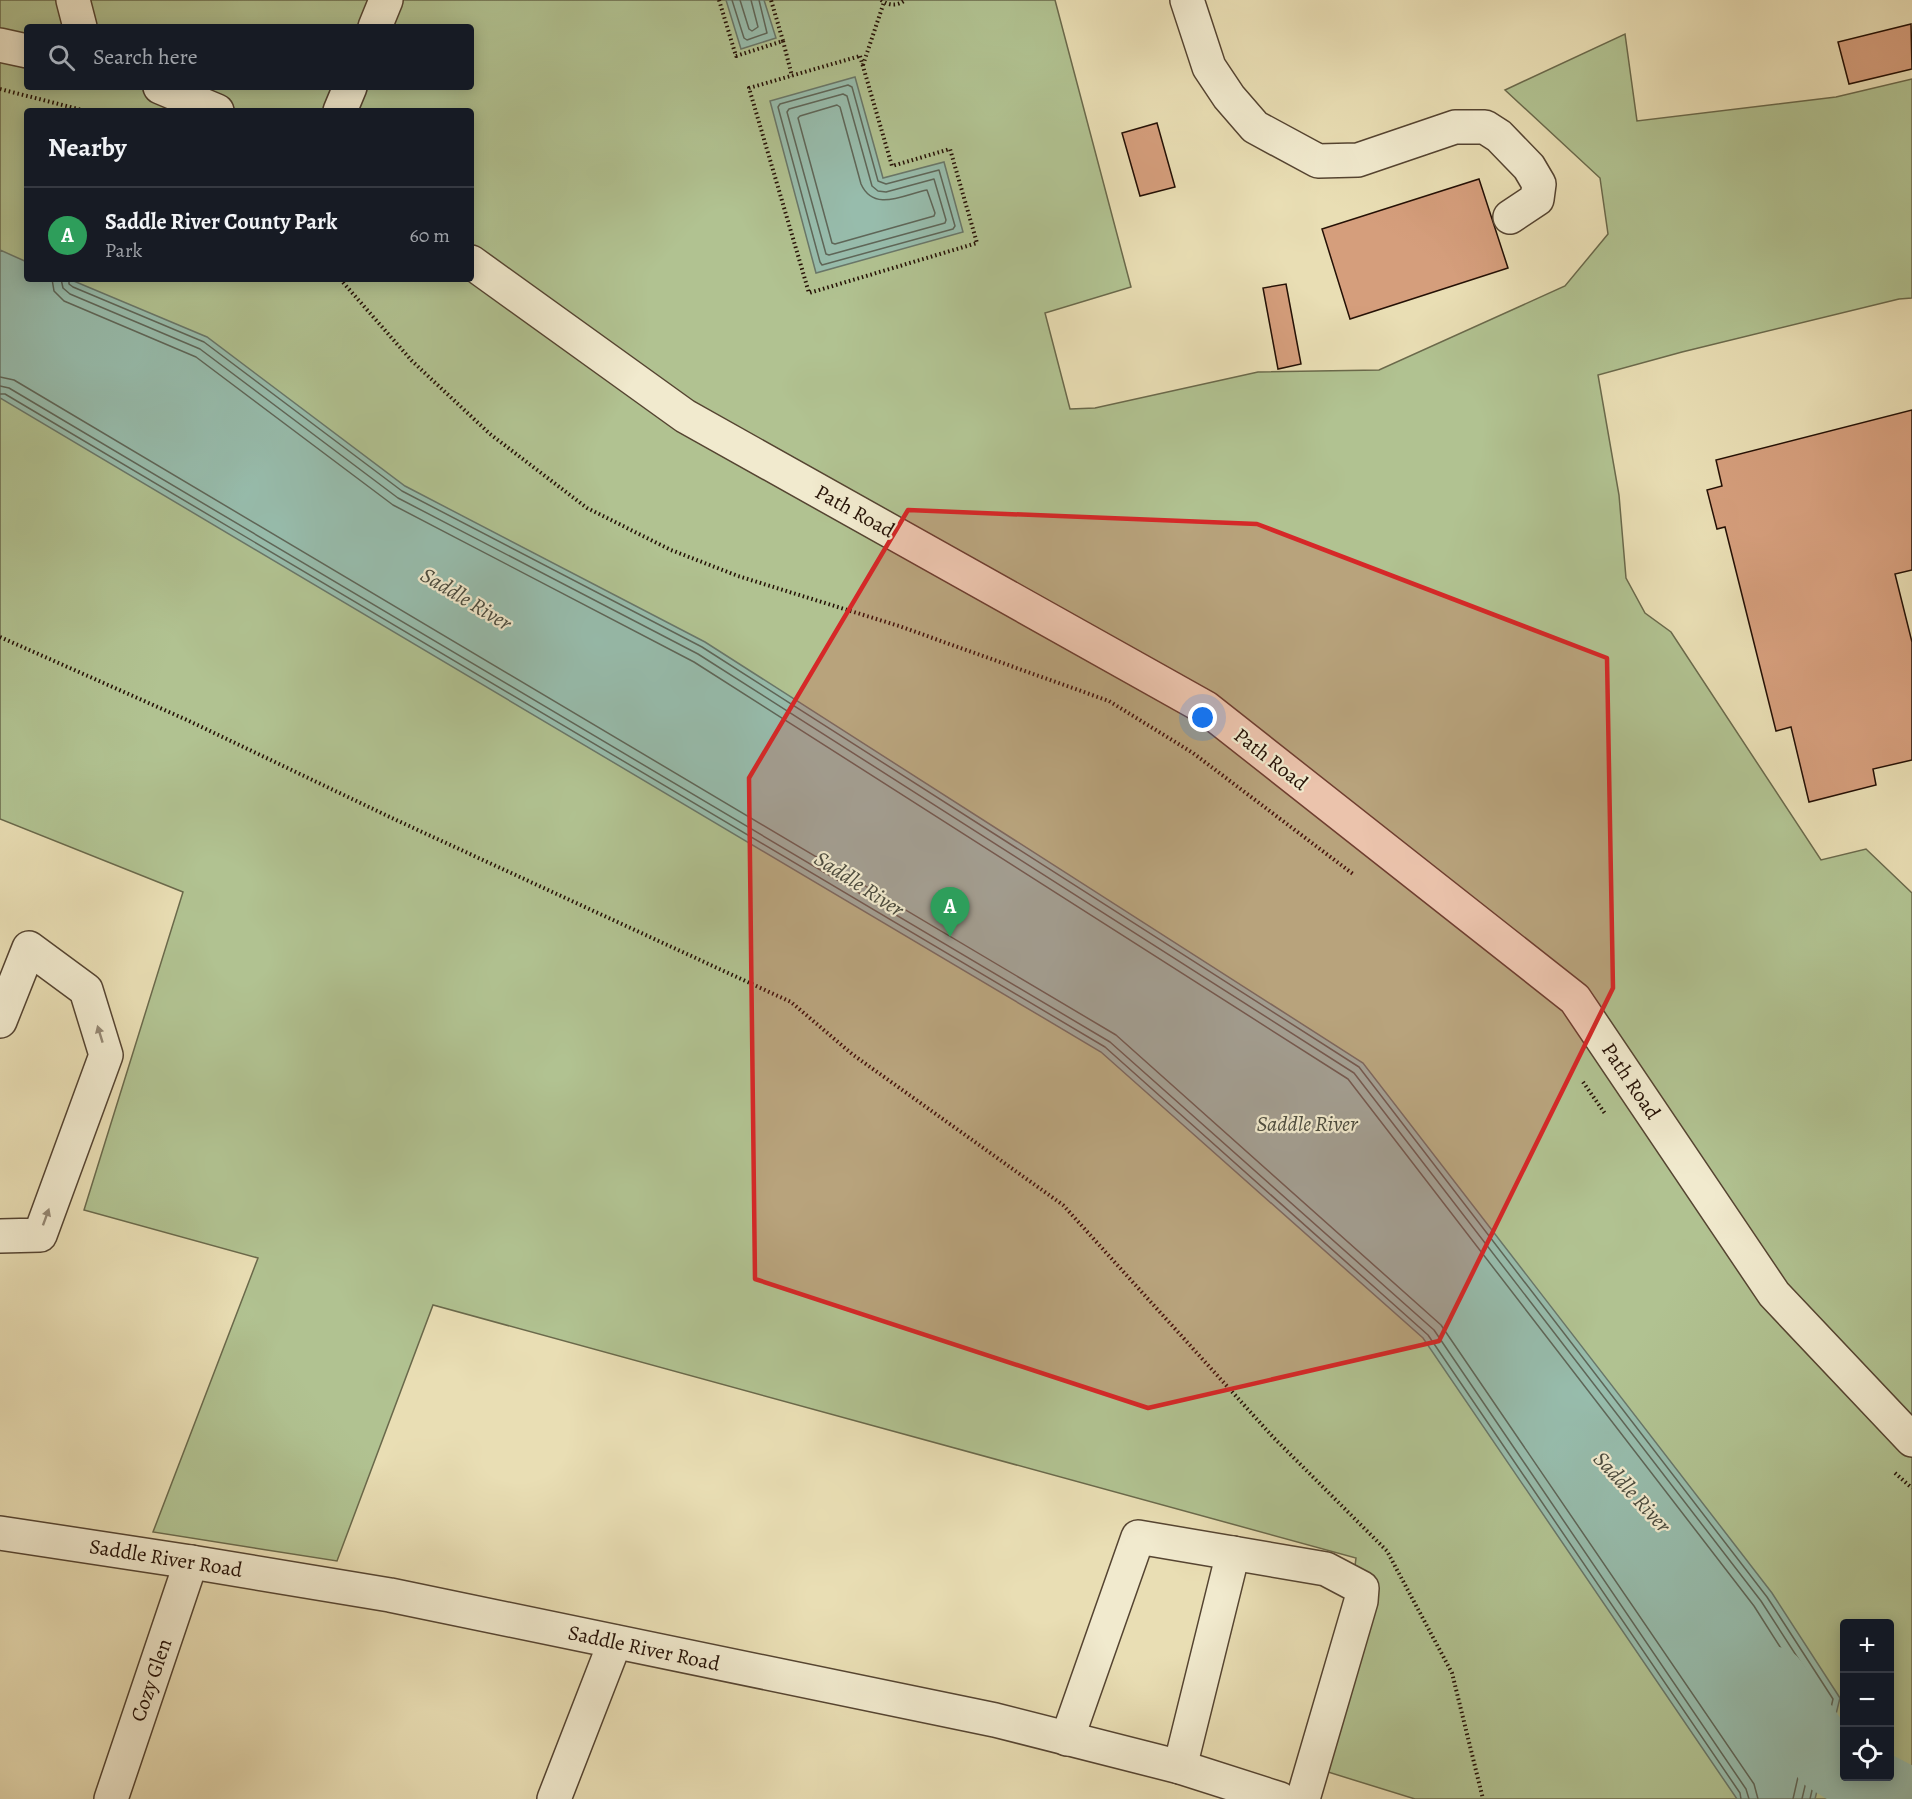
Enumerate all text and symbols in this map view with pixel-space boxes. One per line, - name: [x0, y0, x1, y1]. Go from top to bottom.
- search box: [24, 24, 474, 90]
- icon: search: [45, 41, 78, 74]
- text: Search here: [93, 42, 198, 72]
- text: Nearby: [48, 130, 127, 165]
- text: Saddle River County Park: [105, 207, 337, 237]
- text: A: [61, 222, 74, 249]
- text: 60 m: [410, 222, 450, 249]
- text: Park: [105, 237, 143, 264]
- street label: Path Road: [810, 478, 900, 545]
- water label: Saddle River: [415, 560, 518, 639]
- your location: [1188, 703, 1217, 732]
- street label: Path Road: [1228, 721, 1314, 797]
- water label: Saddle River: [808, 844, 911, 925]
- pin: A: [930, 888, 970, 937]
- one-way arrow: [95, 1025, 104, 1043]
- street label: Path Road: [1595, 1037, 1667, 1125]
- water label: Saddle River: [1256, 1109, 1359, 1139]
- one-way arrow: [42, 1208, 52, 1226]
- water label: Saddle River: [1587, 1445, 1678, 1540]
- street label: Saddle River Road: [87, 1532, 245, 1584]
- street label: Saddle River Road: [565, 1618, 723, 1678]
- map controls: [1840, 1619, 1894, 1781]
- button: +: [1840, 1619, 1894, 1673]
- street label: Cozy Glen: [124, 1635, 178, 1725]
- button: −: [1840, 1673, 1894, 1727]
- button: locate: [1840, 1727, 1894, 1781]

